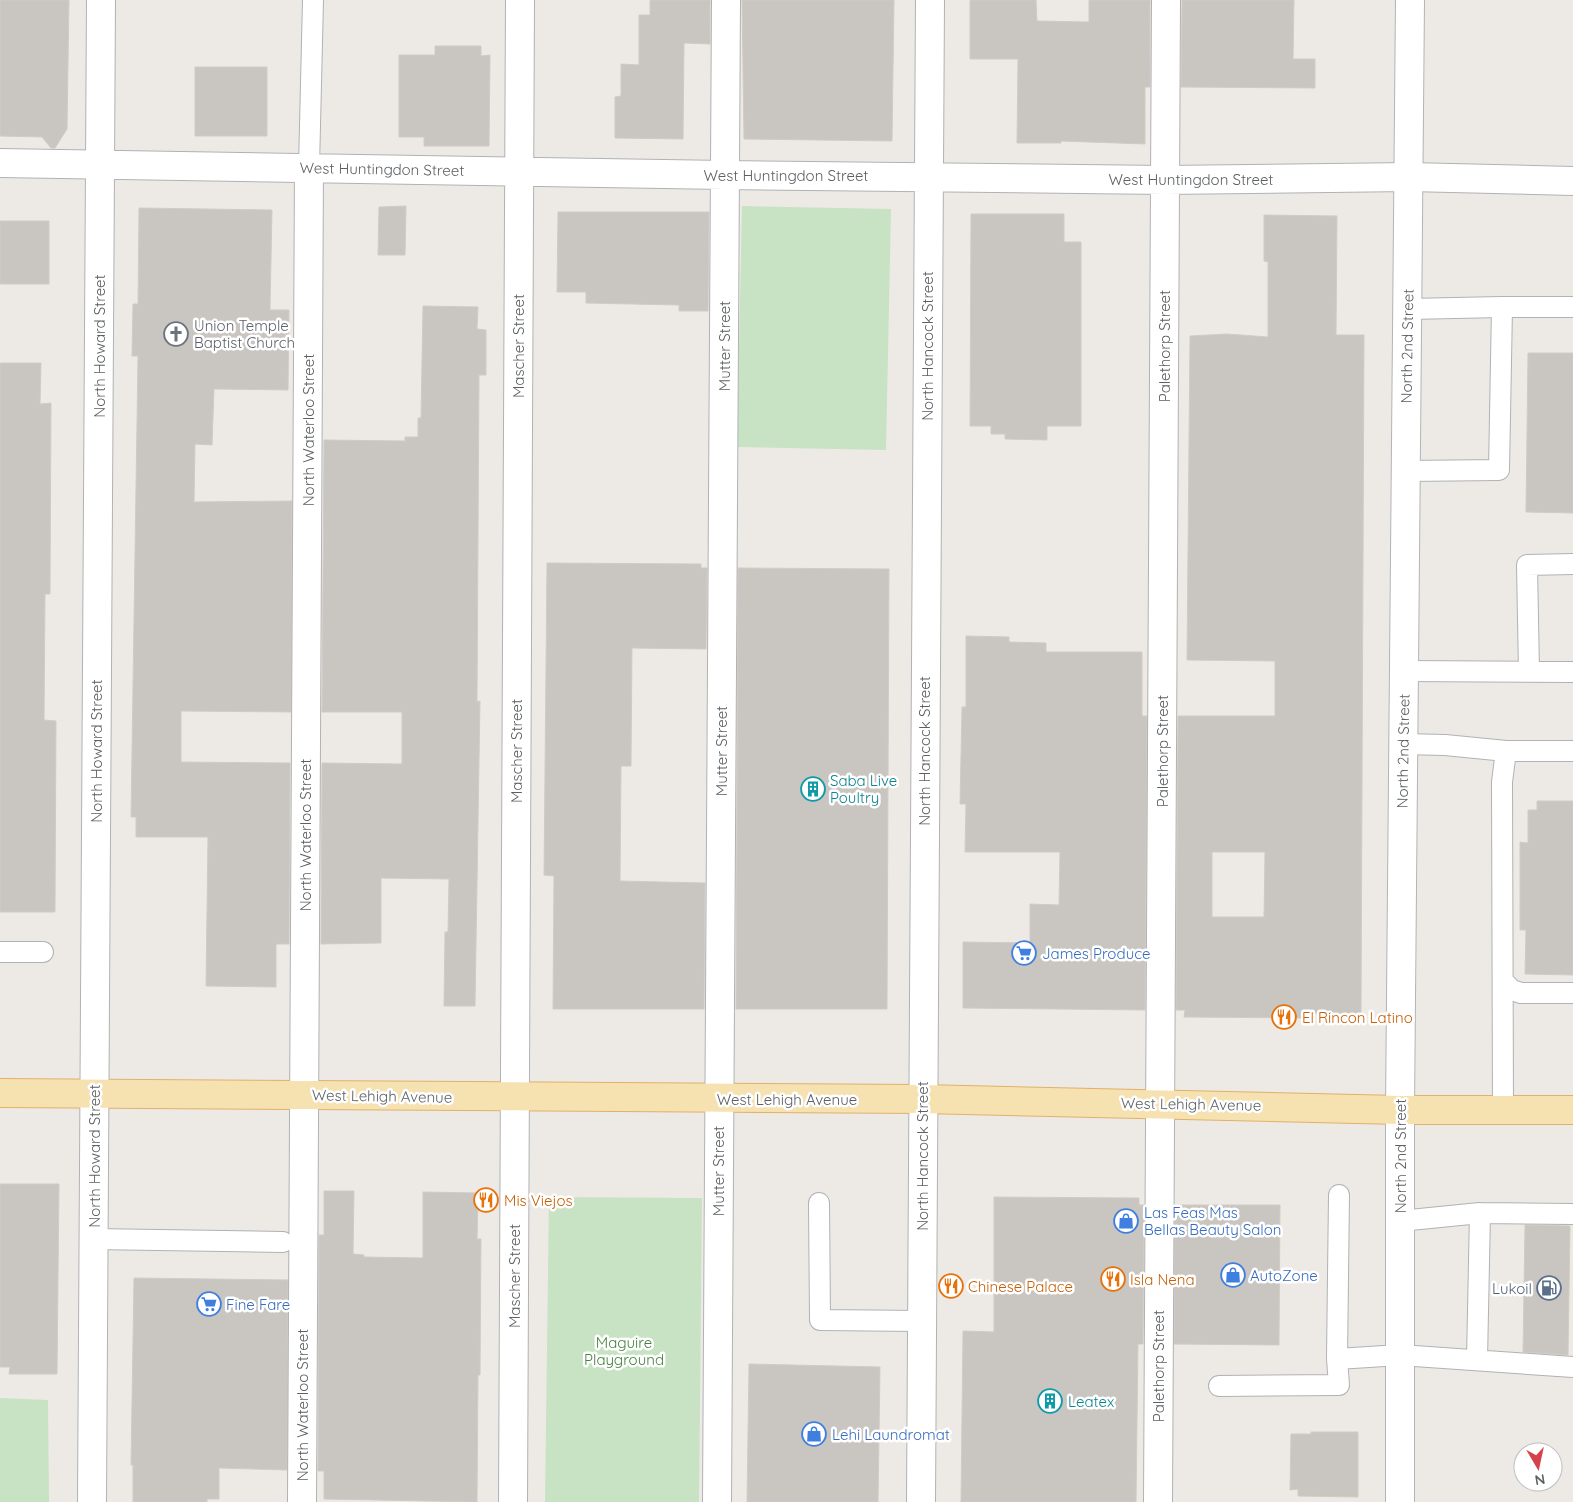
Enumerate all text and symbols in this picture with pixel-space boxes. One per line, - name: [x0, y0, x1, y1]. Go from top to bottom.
- street label: West Huntingdon Street: [299, 158, 465, 180]
- street label: West Huntingdon Street: [704, 166, 868, 185]
- street label: West Huntingdon Street: [1109, 170, 1273, 189]
- street label: North Hancock Street: [918, 271, 937, 421]
- street label: North Howard Street: [90, 274, 109, 418]
- street label: North 2nd Street: [1397, 289, 1417, 403]
- street label: Palethorp Street: [1155, 290, 1174, 402]
- street label: Mascher Street: [509, 294, 528, 398]
- street label: Mutter Street: [715, 301, 734, 391]
- place label: Union Temple Baptist Church: [194, 316, 295, 352]
- church icon: Union Temple Baptist Church: [163, 321, 189, 347]
- street label: North Waterloo Street: [299, 354, 318, 506]
- street label: North Hancock Street: [915, 676, 934, 826]
- street label: North Howard Street: [87, 679, 106, 823]
- street label: North 2nd Street: [1393, 694, 1413, 808]
- street label: Palethorp Street: [1153, 695, 1172, 807]
- street label: Mascher Street: [507, 699, 526, 803]
- street label: Mutter Street: [712, 706, 731, 796]
- street label: North Waterloo Street: [296, 759, 315, 911]
- place label: Saba Live Poultry: [830, 771, 897, 807]
- building icon: Saba Live Poultry: [800, 776, 826, 802]
- supermarket icon: James Produce: [1011, 940, 1037, 966]
- place label: James Produce: [1042, 944, 1151, 963]
- restaurant icon: El Rincon Latino: [1271, 1004, 1297, 1030]
- place label: El Rincon Latino: [1302, 1008, 1413, 1027]
- street label: North Hancock Street: [913, 1081, 932, 1231]
- street label: North Howard Street: [85, 1084, 104, 1228]
- street label: West Lehigh Avenue: [312, 1085, 452, 1107]
- street label: West Lehigh Avenue: [717, 1090, 857, 1109]
- street label: West Lehigh Avenue: [1121, 1093, 1261, 1115]
- street label: North 2nd Street: [1391, 1099, 1410, 1213]
- street label: Mutter Street: [709, 1126, 728, 1216]
- restaurant icon: Mis Viejos: [473, 1187, 499, 1213]
- place label: Mis Viejos: [504, 1191, 573, 1210]
- place label: Las Feas Mas Bellas Beauty Salon: [1144, 1203, 1281, 1239]
- shop icon: Las Feas Mas Bellas Beauty Salon: [1113, 1208, 1139, 1234]
- street label: Mascher Street: [505, 1224, 524, 1328]
- shop icon: AutoZone: [1220, 1262, 1246, 1288]
- restaurant icon: Isla Nena: [1100, 1266, 1126, 1292]
- place label: AutoZone: [1250, 1266, 1318, 1285]
- place label: Isla Nena: [1130, 1270, 1195, 1289]
- restaurant icon: Chinese Palace: [938, 1273, 964, 1299]
- fuel station icon: Lukoil: [1536, 1275, 1562, 1301]
- place label: Chinese Palace: [968, 1277, 1073, 1296]
- place label: Lukoil: [1492, 1279, 1532, 1298]
- supermarket icon: Fine Fare: [196, 1291, 222, 1317]
- place label: Fine Fare: [226, 1295, 290, 1314]
- street label: Palethorp Street: [1149, 1310, 1168, 1422]
- street label: North Waterloo Street: [293, 1329, 312, 1481]
- park label: Maguire Playground: [584, 1333, 664, 1369]
- building icon: Leatex: [1037, 1388, 1063, 1414]
- place label: Leatex: [1068, 1392, 1114, 1411]
- shop icon: Lehi Laundromat: [801, 1421, 827, 1447]
- place label: Lehi Laundromat: [832, 1425, 950, 1444]
- north arrow: [1513, 1442, 1563, 1492]
- text: N: [1534, 1470, 1547, 1490]

